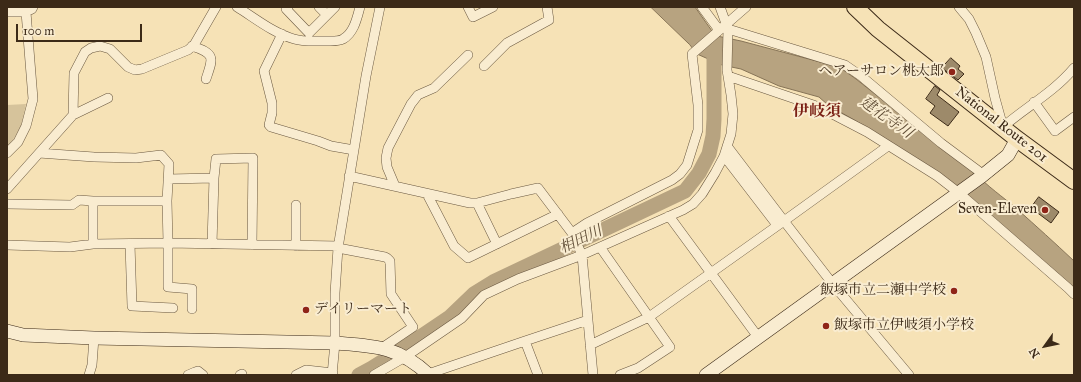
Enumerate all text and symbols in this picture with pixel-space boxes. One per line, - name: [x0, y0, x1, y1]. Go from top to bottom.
- scale bar: [18, 16, 144, 42]
- text: 100 m: [23, 24, 54, 38]
- place label: ヘアーサロン桃太郎: [818, 64, 944, 80]
- marker: ヘアーサロン桃太郎: [947, 67, 957, 77]
- street label: National Route 201: [952, 84, 1050, 166]
- water label: 建花寺川: [856, 93, 916, 143]
- district label: 伊岐須: [793, 102, 841, 122]
- place label: Seven-Eleven: [958, 202, 1037, 218]
- marker: Seven-Eleven: [1040, 205, 1050, 215]
- water label: 相田川: [557, 222, 605, 258]
- place label: 飯塚市立二瀬中学校: [820, 283, 946, 299]
- marker: 飯塚市立二瀬中学校: [949, 286, 959, 296]
- place label: デイリーマート: [314, 302, 412, 318]
- marker: デイリーマート: [301, 305, 311, 315]
- place label: 飯塚市立伊岐須小学校: [834, 318, 974, 334]
- marker: 飯塚市立伊岐須小学校: [821, 321, 831, 331]
- north arrow: [1025, 326, 1065, 366]
- text: N: [1027, 345, 1043, 360]

